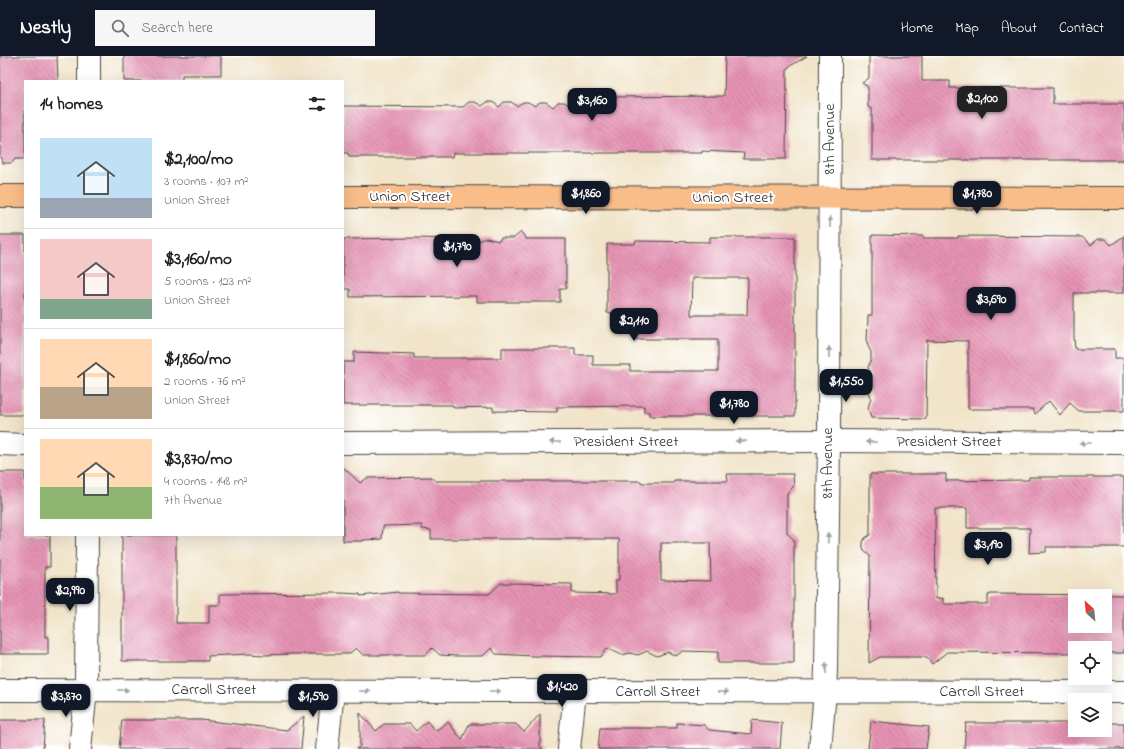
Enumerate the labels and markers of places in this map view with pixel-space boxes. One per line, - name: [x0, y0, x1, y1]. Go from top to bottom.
- pin: $2,100: [949, 86, 1015, 120]
- pin: $3,160: [559, 88, 625, 122]
- pin: $1,860: [553, 181, 619, 215]
- pin: $1,780: [944, 181, 1010, 215]
- pin: $1,790: [424, 234, 490, 268]
- pin: $3,690: [958, 287, 1024, 321]
- pin: $2,110: [601, 308, 667, 342]
- pin: $1,550: [813, 369, 879, 403]
- pin: $1,780: [701, 391, 767, 425]
- pin: $3,190: [955, 532, 1021, 566]
- pin: $2,990: [37, 578, 103, 612]
- pin: $1,420: [529, 674, 595, 708]
- pin: $3,870: [33, 684, 99, 718]
- pin: $1,590: [280, 684, 346, 718]

